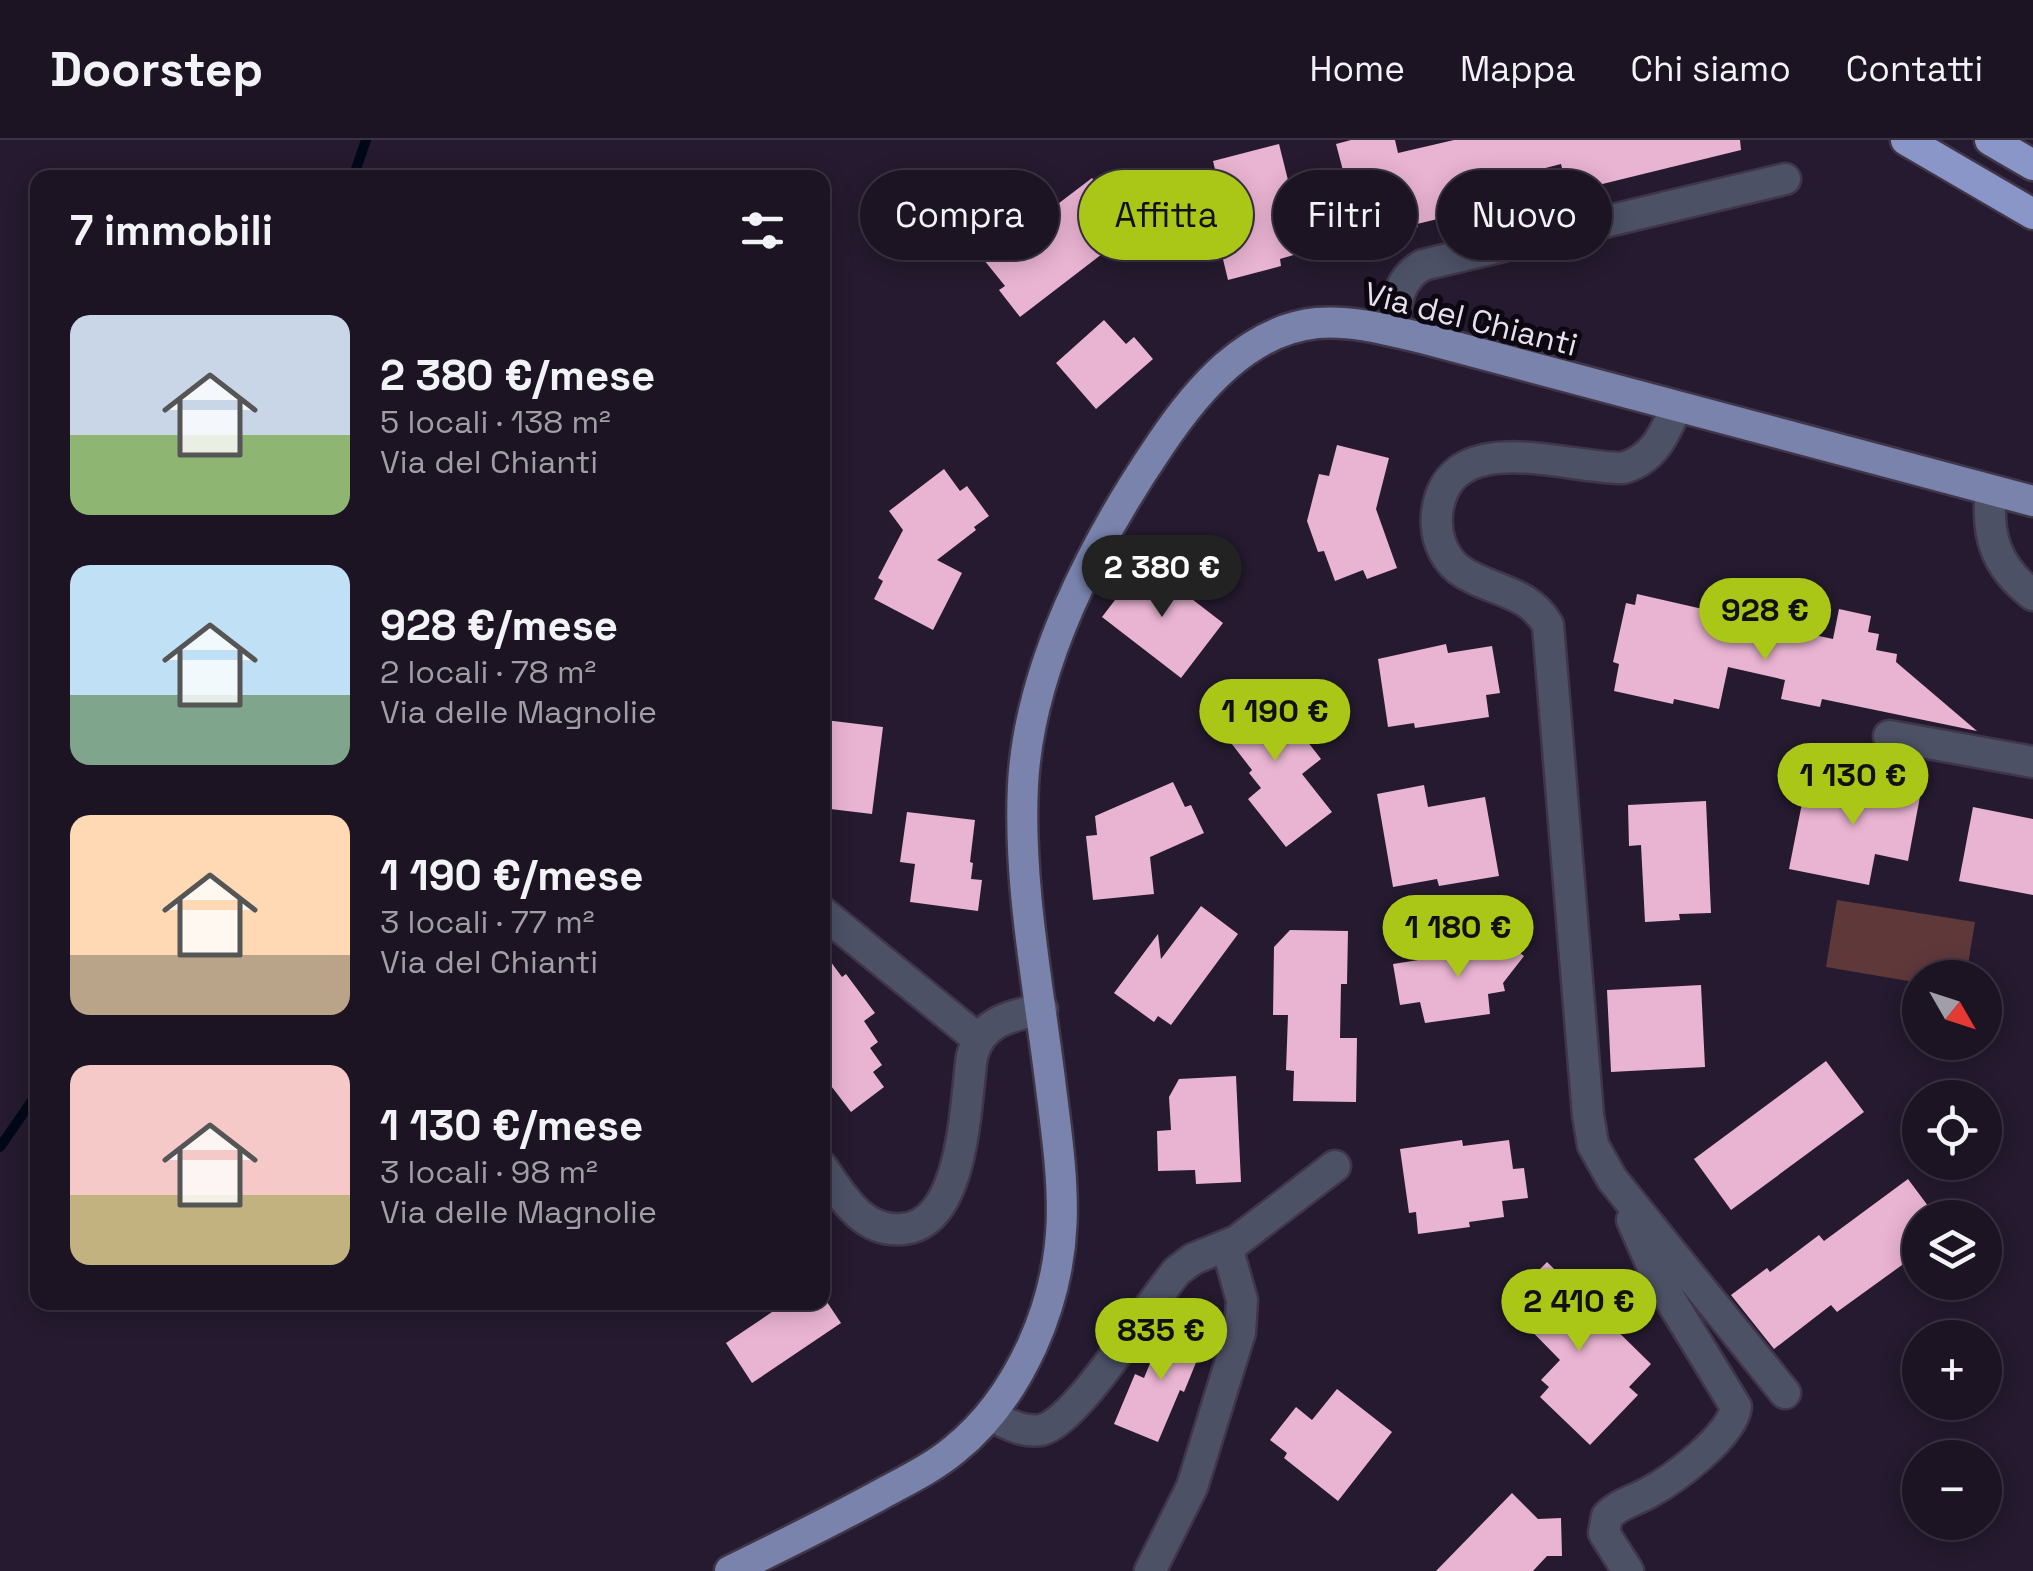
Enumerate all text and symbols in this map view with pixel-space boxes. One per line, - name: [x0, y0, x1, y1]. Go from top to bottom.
- text: Doorstep: [50, 39, 263, 100]
- text: Home: [1309, 47, 1405, 91]
- text: Mappa: [1460, 47, 1575, 91]
- text: Chi siamo: [1630, 47, 1791, 91]
- text: Contatti: [1846, 47, 1983, 91]
- chip: Compra: [860, 170, 1059, 260]
- chip: Affitta: [1079, 170, 1253, 260]
- chip: Filtri: [1273, 170, 1417, 260]
- chip: Nuovo: [1437, 170, 1612, 260]
- icon: filters: [735, 203, 790, 258]
- text: 7 immobili: [70, 204, 273, 257]
- street label: Via del Chianti: [1360, 273, 1582, 365]
- text: 2 380 €/mese: [380, 349, 655, 402]
- icon: home: [150, 355, 270, 475]
- text: 5 locali · 138 m²: [380, 402, 611, 442]
- text: Via del Chianti: [380, 442, 598, 482]
- pin: 2 380 €: [1070, 535, 1254, 620]
- text: 2 380 €: [1104, 547, 1220, 587]
- pin: 928 €: [1695, 578, 1835, 663]
- text: 928 €: [1721, 590, 1809, 630]
- text: 928 €/mese: [380, 599, 618, 652]
- icon: home: [150, 605, 270, 725]
- text: 2 locali · 78 m²: [380, 652, 596, 692]
- pin: 1 190 €: [1183, 679, 1367, 764]
- text: 1 190 €: [1221, 691, 1329, 731]
- text: Via delle Magnolie: [380, 692, 657, 732]
- pin: 1 130 €: [1761, 743, 1945, 828]
- text: 1 130 €: [1799, 755, 1907, 795]
- text: 1 190 €/mese: [380, 849, 644, 902]
- icon: home: [150, 855, 270, 975]
- pin: 1 180 €: [1366, 895, 1550, 980]
- text: 3 locali · 77 m²: [380, 902, 594, 942]
- text: 1 180 €: [1405, 907, 1511, 947]
- text: Via del Chianti: [380, 942, 598, 982]
- north arrow: [1902, 960, 2002, 1060]
- map controls: [1902, 960, 2002, 1540]
- button: locate: [1902, 1080, 2002, 1180]
- text: 1 130 €/mese: [380, 1099, 643, 1152]
- icon: home: [150, 1105, 270, 1225]
- text: 3 locali · 98 m²: [380, 1152, 598, 1192]
- text: Via delle Magnolie: [380, 1192, 657, 1232]
- button: layers: [1902, 1200, 2002, 1300]
- pin: 2 410 €: [1487, 1269, 1671, 1354]
- text: 2 410 €: [1523, 1281, 1635, 1321]
- pin: 835 €: [1091, 1298, 1231, 1383]
- text: 835 €: [1117, 1310, 1205, 1350]
- button: +: [1902, 1320, 2002, 1420]
- button: −: [1902, 1440, 2002, 1540]

